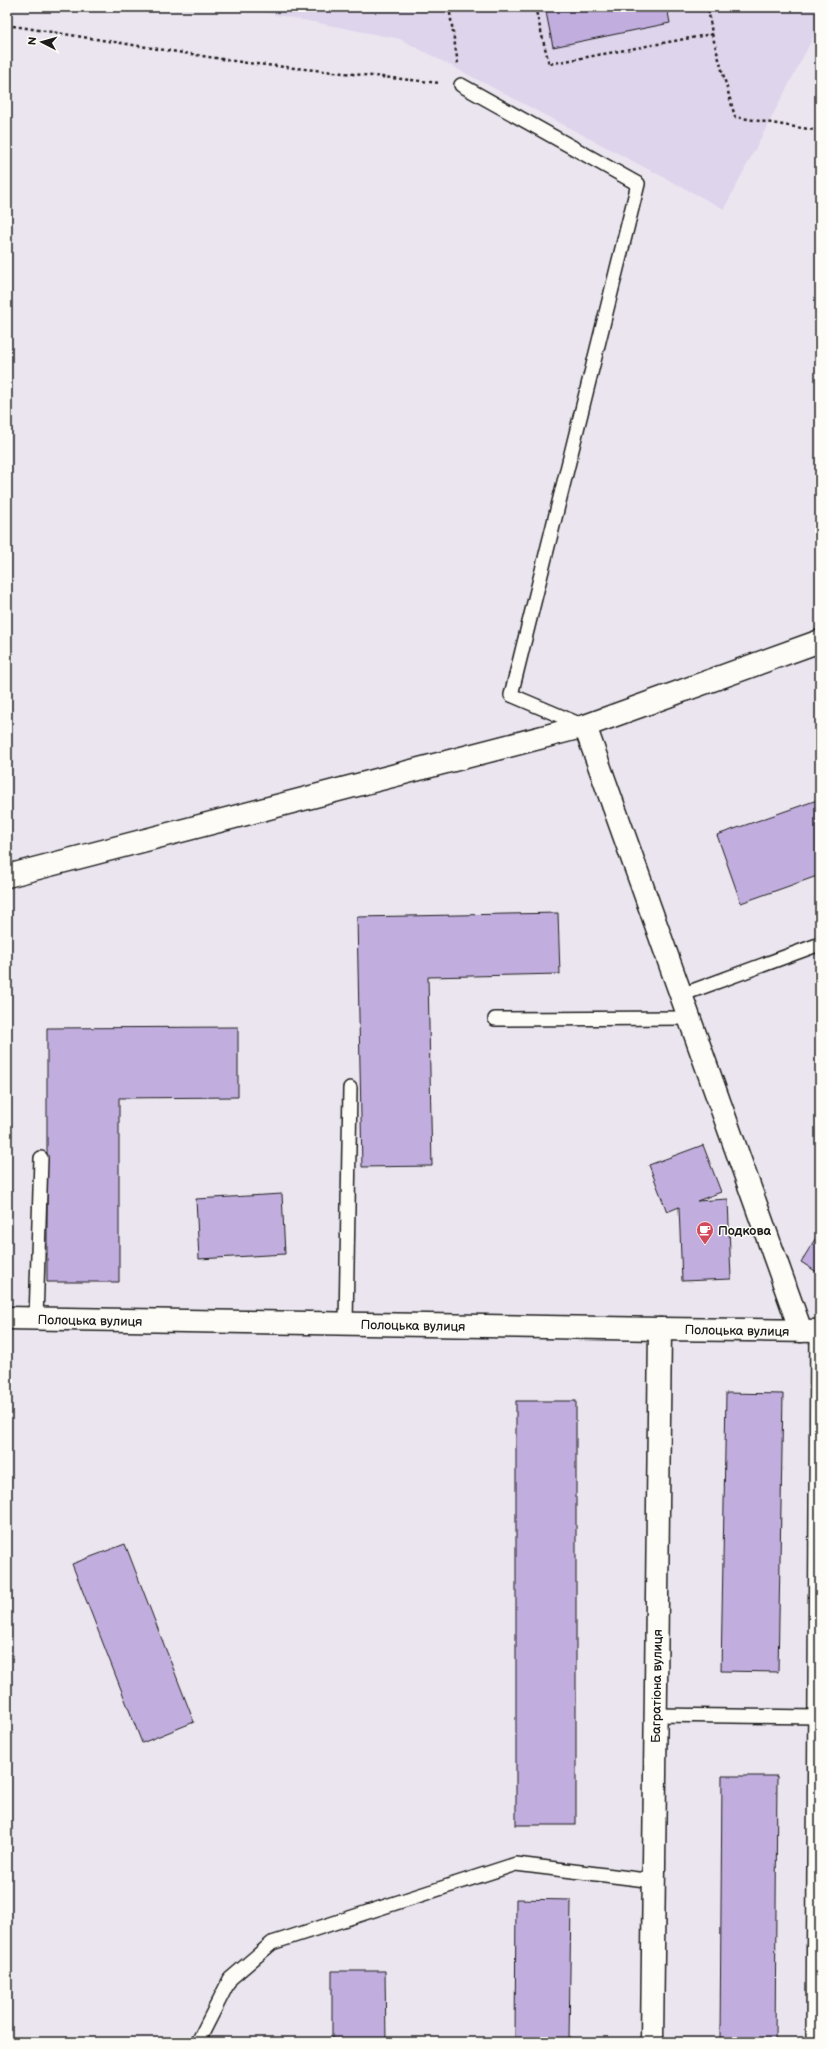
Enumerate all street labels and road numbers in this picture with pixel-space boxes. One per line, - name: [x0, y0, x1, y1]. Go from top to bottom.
- street label: Полоцька вулиця: [37, 1312, 143, 1330]
- street label: Полоцька вулиця: [360, 1317, 466, 1335]
- street label: Полоцька вулиця: [684, 1322, 790, 1340]
- street label: Багратіона вулиця: [648, 1629, 666, 1743]

